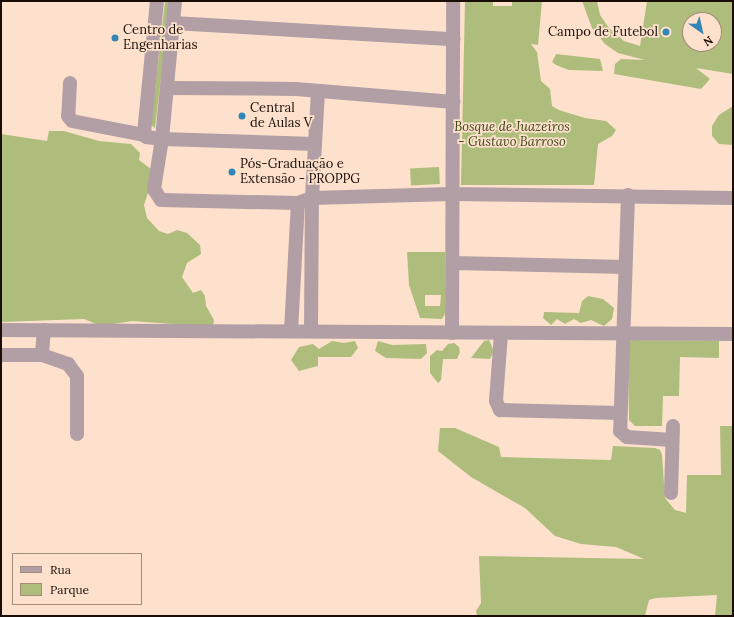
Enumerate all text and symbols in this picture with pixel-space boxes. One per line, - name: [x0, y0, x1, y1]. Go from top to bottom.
- north arrow: [682, 12, 722, 52]
- place label: Centro de Engenharias: [123, 23, 198, 54]
- place label: Campo de Futebol: [548, 24, 658, 40]
- marker: Campo de Futebol: [661, 27, 671, 37]
- marker: Centro de Engenharias: [110, 33, 120, 43]
- text: N: [701, 33, 716, 49]
- place label: Central de Aulas V: [250, 101, 312, 132]
- marker: Central de Aulas V: [237, 111, 247, 121]
- park label: Bosque de Juazeiros - Gustavo Barroso: [454, 120, 570, 151]
- place label: Pós-Graduação e Extensão - PROPPG: [240, 157, 360, 188]
- marker: Pós-Graduação e Extensão - PROPPG: [227, 167, 237, 177]
- legend: [12, 553, 142, 605]
- text: Rua: [50, 562, 71, 577]
- text: Parque: [50, 582, 89, 597]

